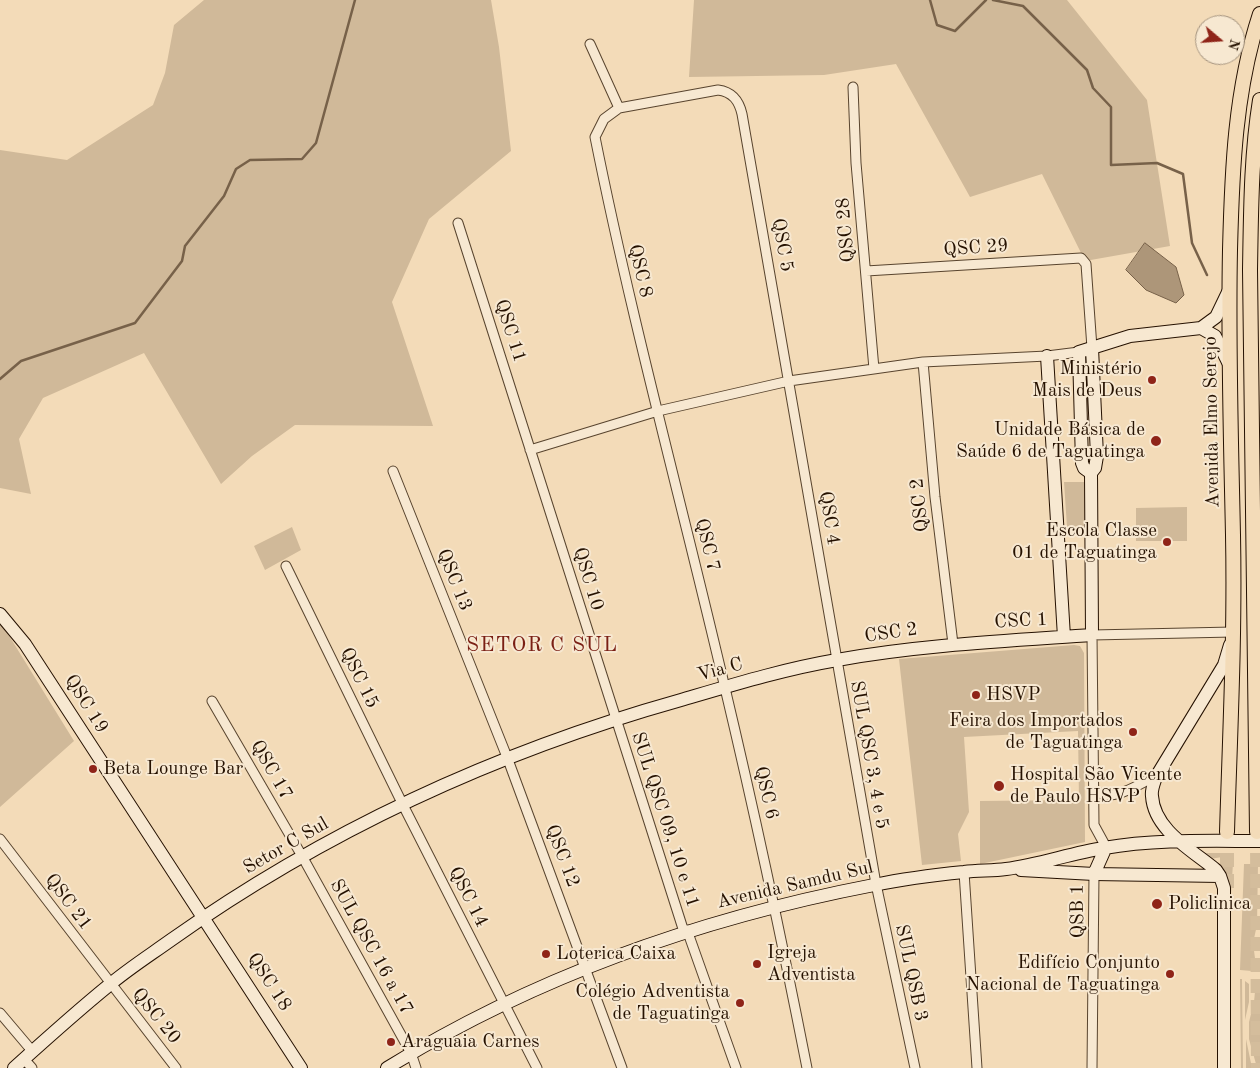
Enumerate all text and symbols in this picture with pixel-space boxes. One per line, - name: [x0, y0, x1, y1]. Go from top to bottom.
- north arrow: [1195, 15, 1245, 65]
- text: N: [1225, 37, 1242, 52]
- street label: QSC 28: [832, 197, 860, 263]
- street label: QSC 5: [766, 216, 798, 274]
- street label: QSC 29: [943, 234, 1009, 262]
- street label: QSC 8: [623, 242, 657, 300]
- street label: QSC 11: [489, 296, 531, 366]
- street label: Avenida Elmo Serejo: [1199, 336, 1225, 508]
- place label: Ministério Mais de Deus: [1032, 358, 1142, 402]
- marker: Ministério Mais de Deus: [1146, 374, 1158, 386]
- place label: Unidade Básica de Saúde 6 de Taguatinga: [956, 419, 1145, 463]
- marker: Unidade Básica de Saúde 6 de Taguatinga: [1149, 434, 1163, 448]
- street label: QSC 2: [906, 477, 934, 533]
- street label: QSC 4: [814, 489, 844, 547]
- street label: QSC 7: [689, 516, 725, 574]
- place label: Escola Classe 01 de Taguatinga: [1012, 520, 1157, 564]
- marker: Escola Classe 01 de Taguatinga: [1161, 536, 1173, 548]
- street label: QSC 10: [568, 545, 608, 613]
- street label: QSC 13: [431, 546, 477, 614]
- street label: CSC 1: [994, 608, 1048, 634]
- street label: CSC 2: [863, 618, 919, 648]
- district label: SETOR C SUL: [465, 632, 619, 658]
- street label: QSC 15: [334, 644, 384, 712]
- street label: Via C: [695, 653, 745, 687]
- street label: QSC 19: [59, 670, 113, 738]
- street label: SUL QSC 3, 4 e 5: [845, 679, 893, 831]
- place label: HSVP: [986, 684, 1040, 706]
- marker: HSVP: [970, 689, 982, 701]
- place label: Feira dos Importados de Taguatinga: [949, 710, 1123, 754]
- marker: Feira dos Importados de Taguatinga: [1127, 726, 1139, 738]
- street label: SUL QSC 09, 10 e 11: [626, 729, 704, 911]
- street label: QSC 17: [245, 736, 297, 804]
- place label: Beta Lounge Bar: [103, 758, 243, 780]
- marker: Beta Lounge Bar: [87, 763, 99, 775]
- street label: QSC 6: [749, 764, 783, 822]
- place label: Hospital São Vicente de Paulo HSVP: [1010, 764, 1182, 808]
- marker: Hospital São Vicente de Paulo HSVP: [992, 779, 1006, 793]
- street label: Setor C Sul: [239, 812, 333, 880]
- street label: QSC 12: [540, 821, 584, 891]
- street label: Avenida Samdu Sul: [715, 856, 875, 914]
- street label: QSC 14: [443, 863, 493, 931]
- street label: QSC 21: [39, 869, 97, 935]
- street label: SUL QSC 16 a 17: [324, 875, 418, 1019]
- street label: QSB 1: [1066, 884, 1090, 938]
- place label: Policlinica: [1168, 893, 1251, 915]
- marker: Policlinica: [1150, 897, 1164, 911]
- street label: SUL QSB 3: [890, 922, 932, 1024]
- place label: Igreja Adventista: [767, 942, 856, 986]
- place label: Loterica Caixa: [556, 943, 676, 965]
- street label: QSC 18: [242, 948, 296, 1016]
- marker: Loterica Caixa: [540, 948, 552, 960]
- place label: Edifício Conjunto Nacional de Taguatinga: [966, 952, 1160, 996]
- marker: Igreja Adventista: [751, 958, 763, 970]
- marker: Edifício Conjunto Nacional de Taguatinga: [1164, 968, 1176, 980]
- place label: Colégio Adventista de Taguatinga: [575, 981, 730, 1025]
- street label: QSC 20: [127, 984, 185, 1048]
- marker: Colégio Adventista de Taguatinga: [734, 997, 746, 1009]
- place label: Araguaia Carnes: [401, 1031, 539, 1053]
- marker: Araguaia Carnes: [385, 1036, 397, 1048]

